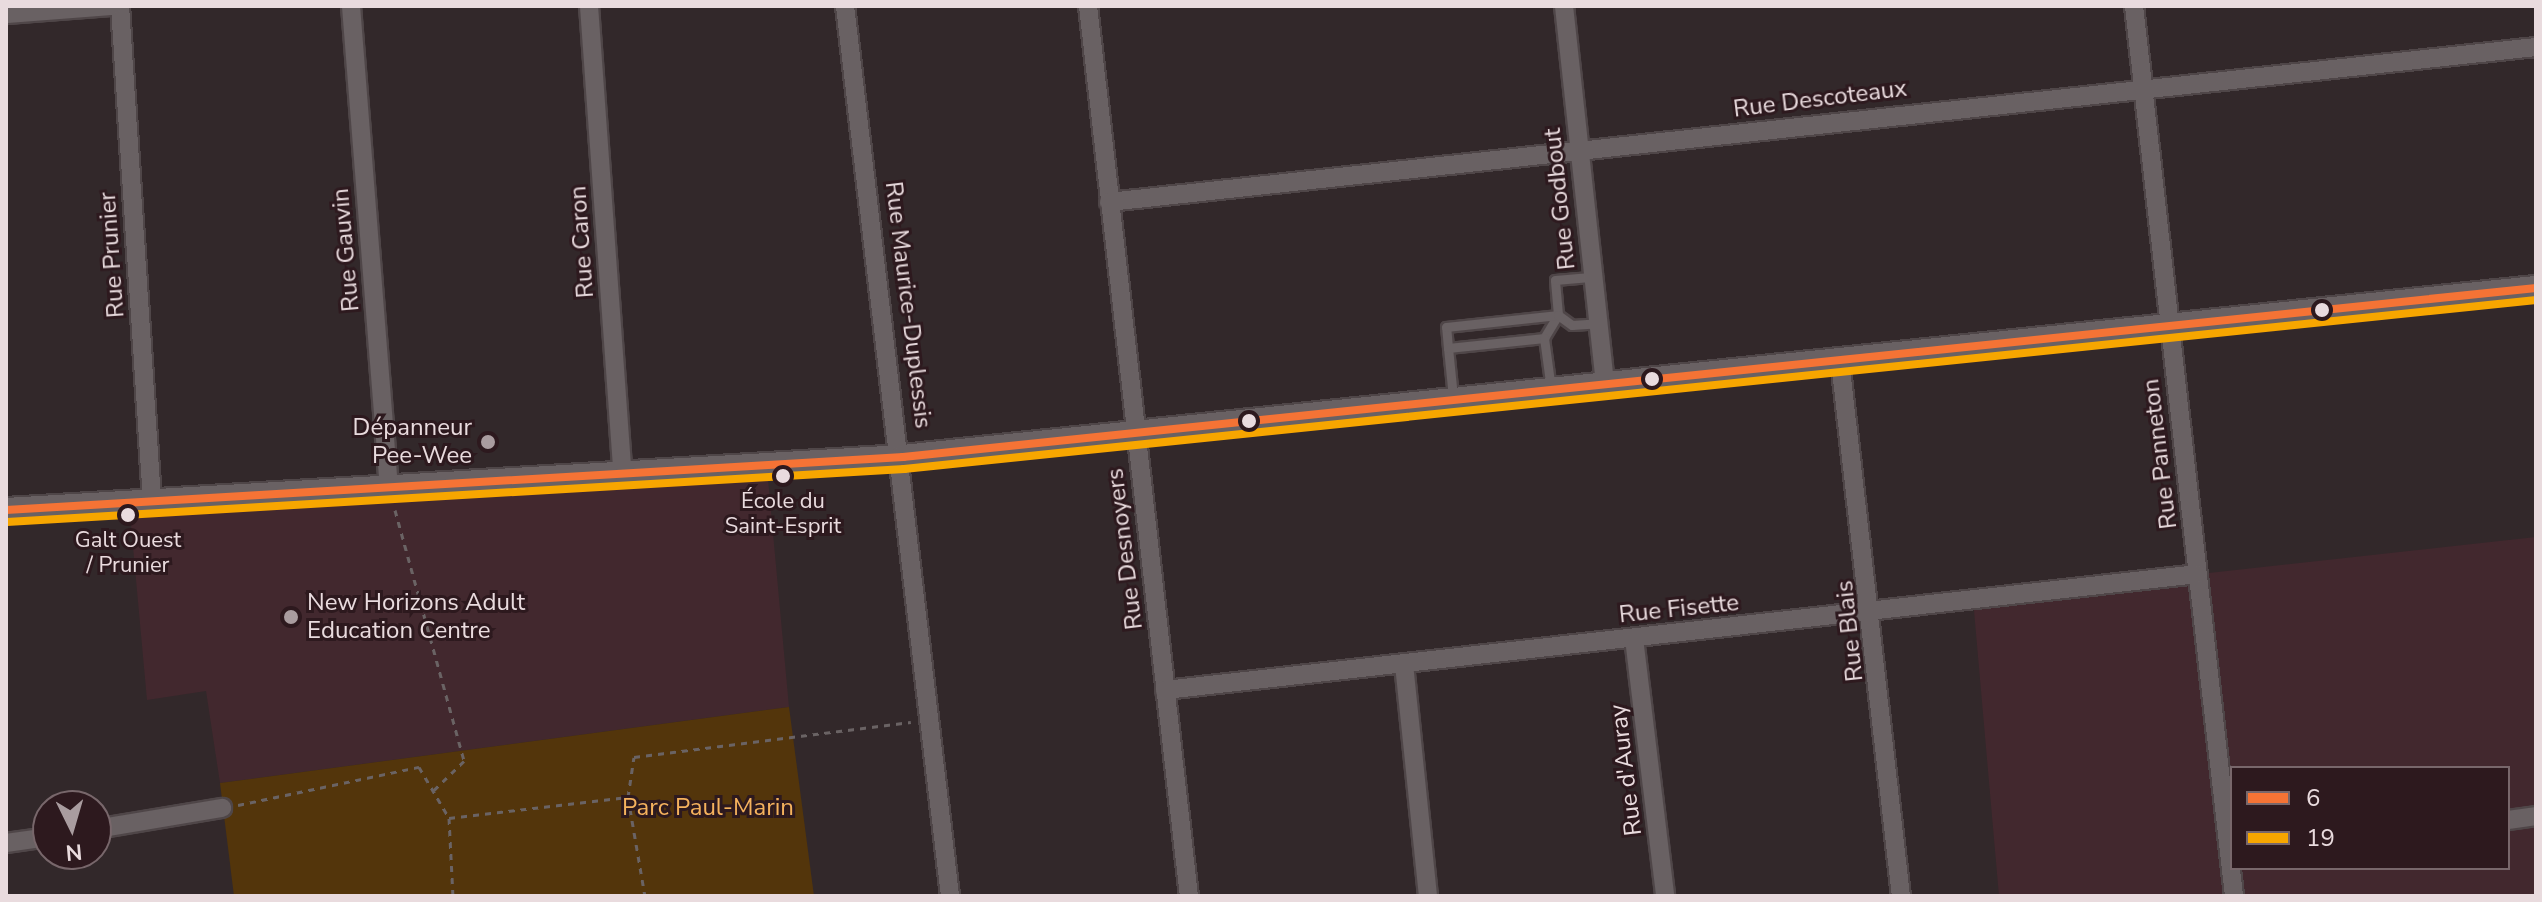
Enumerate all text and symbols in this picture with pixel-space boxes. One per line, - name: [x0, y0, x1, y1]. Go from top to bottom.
- street label: Rue Descoteaux: [1732, 74, 1908, 124]
- street label: Rue Godbout: [1538, 127, 1582, 271]
- street label: Rue Maurice-Duplessis: [879, 180, 937, 430]
- street label: Rue Caron: [564, 185, 600, 299]
- street label: Rue Gauvin: [326, 187, 366, 313]
- street label: Rue Prunier: [93, 191, 131, 319]
- unlabelled marker: [2314, 302, 2330, 318]
- unlabelled marker: [1644, 371, 1660, 387]
- street label: Rue Panneton: [2137, 377, 2183, 531]
- unlabelled marker: [1241, 413, 1257, 429]
- place label: Dépanneur Pee-Wee: [353, 414, 472, 470]
- marker: Dépanneur Pee-Wee: [479, 433, 497, 451]
- street label: Rue Desnoyers: [1101, 467, 1149, 631]
- marker: École du Saint-Esprit: [775, 468, 791, 484]
- place label: École du Saint-Esprit: [725, 488, 841, 540]
- marker: Galt Ouest / Prunier: [120, 507, 136, 523]
- place label: Galt Ouest / Prunier: [75, 527, 181, 578]
- street label: Rue Blais: [1830, 579, 1870, 683]
- street label: Rue Fisette: [1618, 588, 1740, 630]
- place label: New Horizons Adult Education Centre: [307, 589, 525, 645]
- marker: New Horizons Adult Education Centre: [282, 608, 300, 626]
- street label: Rue d'Auray: [1604, 703, 1648, 837]
- legend: [2230, 766, 2510, 870]
- text: 6: [2306, 782, 2320, 814]
- north arrow: [32, 790, 112, 870]
- park label: Parc Paul-Marin: [622, 794, 794, 822]
- text: 19: [2306, 822, 2335, 854]
- text: N: [64, 836, 83, 868]

